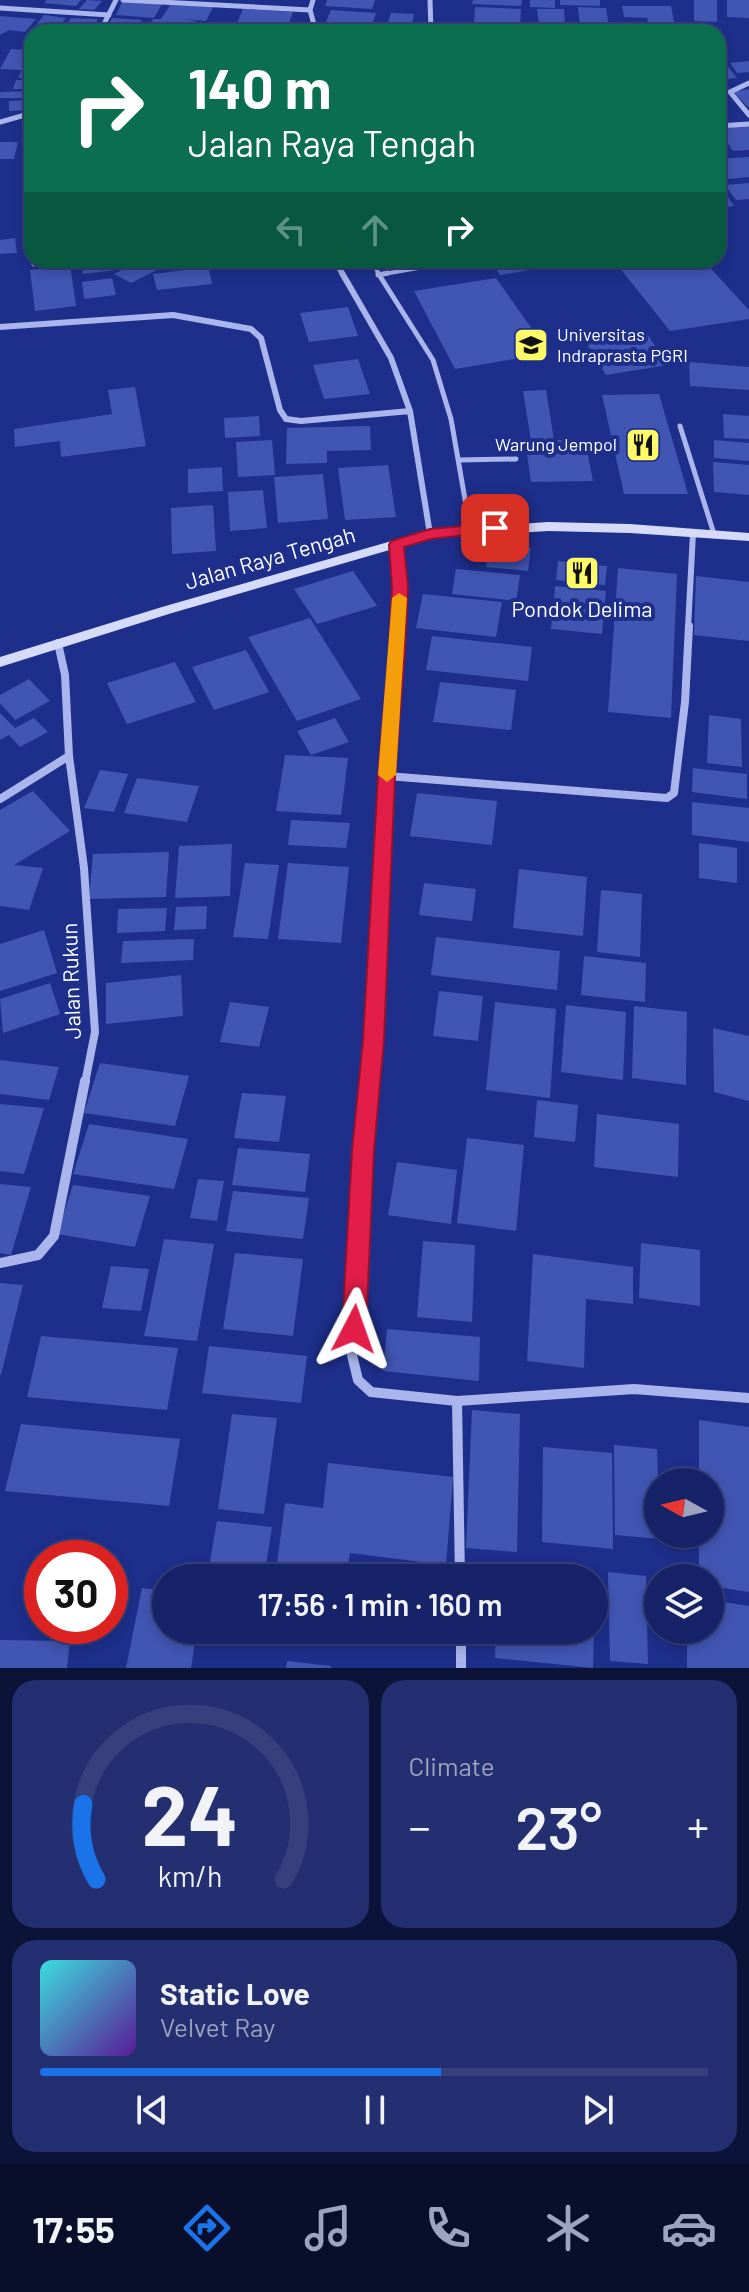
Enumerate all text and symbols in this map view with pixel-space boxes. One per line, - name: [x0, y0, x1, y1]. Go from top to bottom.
- text: 140 m: [188, 53, 332, 120]
- icon: right: [56, 56, 160, 160]
- text: Jalan Raya Tengah: [188, 121, 476, 164]
- icon: left: [269, 208, 313, 252]
- icon: ahead: [353, 208, 397, 252]
- icon: right: [437, 208, 481, 252]
- place label: Universitas Indraprasta PGRI: [557, 323, 688, 366]
- school or university icon: Universitas Indraprasta PGRI: [512, 326, 550, 364]
- restaurant icon: Warung Jempol: [624, 426, 662, 464]
- place label: Warung Jempol: [495, 433, 617, 455]
- pin: [461, 494, 529, 562]
- icon: arrive: [473, 506, 517, 550]
- street label: Jalan Raya Tengah: [182, 520, 358, 594]
- restaurant icon: Pondok Delima: [563, 554, 601, 592]
- place label: Pondok Delima: [511, 595, 653, 621]
- street label: Jalan Rukun: [55, 922, 85, 1040]
- position arrow: [312, 1287, 396, 1371]
- north arrow: [644, 1468, 724, 1548]
- map controls: [644, 1468, 724, 1644]
- speed limit sign: 30: [24, 1540, 128, 1644]
- button: layers: [644, 1564, 724, 1644]
- text: 17:56 · 1 min · 160 m: [257, 1586, 503, 1622]
- text: Climate: [409, 1750, 495, 1781]
- text: 24: [142, 1763, 239, 1863]
- text: 23°: [515, 1790, 602, 1862]
- text: −: [409, 1799, 431, 1852]
- text: +: [687, 1799, 709, 1852]
- text: km/h: [158, 1858, 223, 1893]
- text: Static Love: [160, 1975, 310, 2011]
- text: Velvet Ray: [160, 2011, 275, 2042]
- icon: previous: [130, 2088, 174, 2132]
- icon: pause: [353, 2088, 397, 2132]
- icon: next: [576, 2088, 620, 2132]
- icon: directions: [179, 2200, 235, 2256]
- icon: music: [300, 2200, 356, 2256]
- icon: phone: [420, 2200, 476, 2256]
- icon: climate: [540, 2200, 596, 2256]
- icon: car: [661, 2200, 717, 2256]
- text: 17:55: [32, 2207, 115, 2250]

